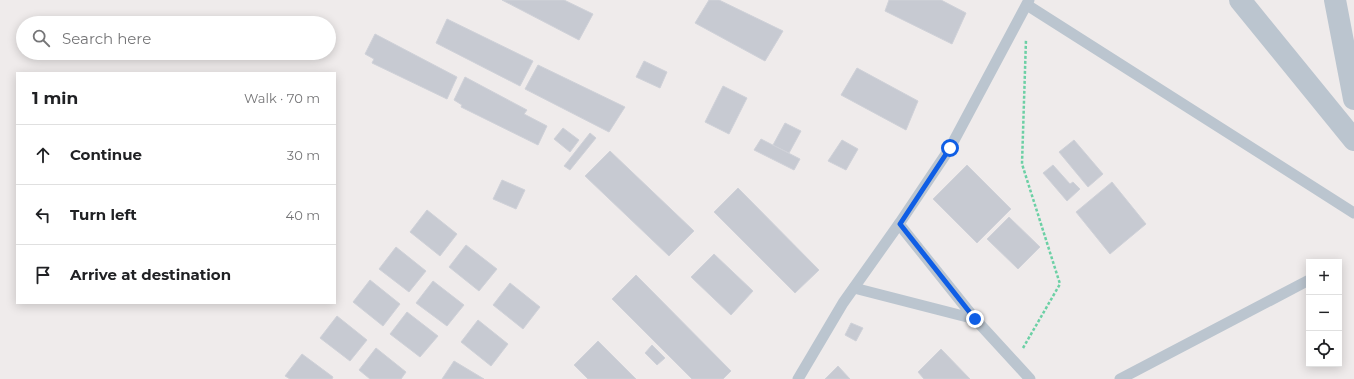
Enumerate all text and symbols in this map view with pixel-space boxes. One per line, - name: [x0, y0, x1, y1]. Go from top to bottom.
- search box: [16, 16, 336, 60]
- icon: search: [30, 27, 52, 49]
- text: Search here: [62, 29, 151, 48]
- text: 1 min: [32, 88, 78, 108]
- text: Walk · 70 m: [244, 90, 320, 106]
- route start: [941, 139, 959, 157]
- icon: ahead: [32, 144, 54, 166]
- text: Continue: [70, 145, 142, 164]
- text: 30 m: [287, 147, 320, 163]
- icon: left: [32, 204, 54, 226]
- text: Turn left: [70, 205, 137, 224]
- text: 40 m: [286, 207, 320, 223]
- map controls: [1306, 259, 1342, 367]
- button: +: [1306, 259, 1342, 295]
- icon: arrive: [32, 264, 54, 286]
- text: Arrive at destination: [70, 265, 231, 284]
- button: −: [1306, 295, 1342, 331]
- route end: [966, 310, 984, 328]
- button: locate: [1306, 331, 1342, 367]

